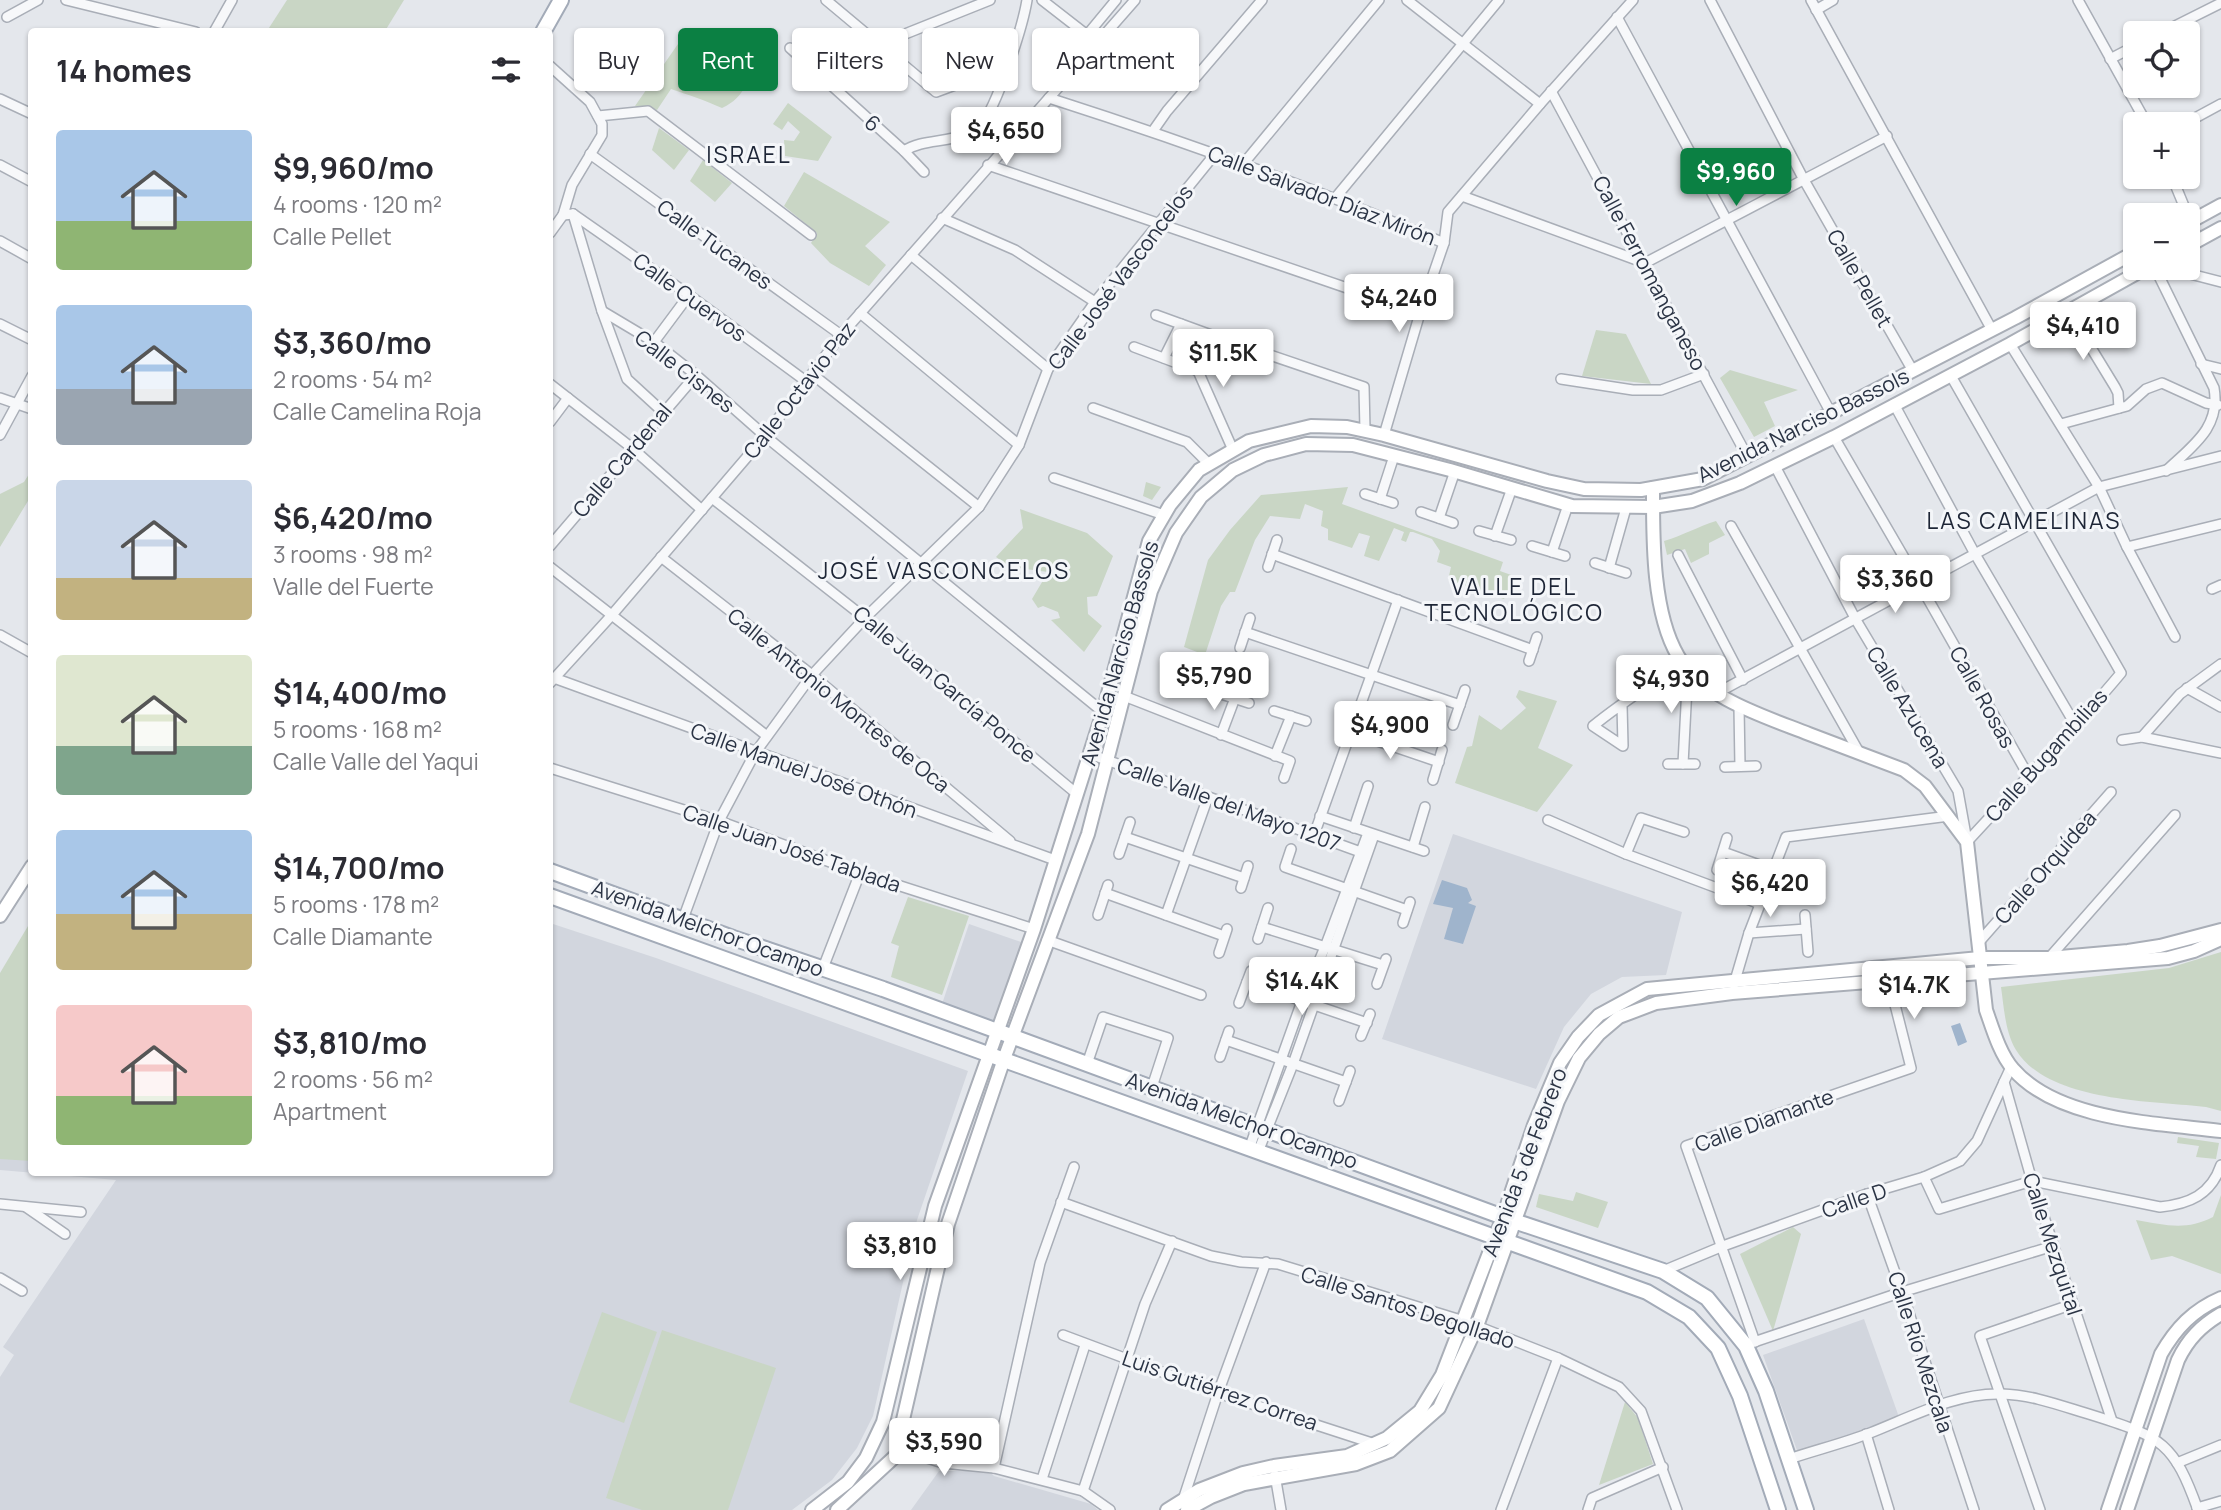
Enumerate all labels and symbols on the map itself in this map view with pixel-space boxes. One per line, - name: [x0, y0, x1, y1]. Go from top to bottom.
- street label: 6: [859, 108, 887, 138]
- pin: $4,650: [949, 108, 1063, 167]
- district label: ISRAEL: [706, 138, 792, 170]
- street label: Calle Salvador Díaz Mirón: [1204, 139, 1440, 251]
- pin: $9,960: [1679, 148, 1793, 208]
- street label: Calle Ferromanganeso: [1587, 171, 1713, 375]
- street label: Calle José Vasconcelos: [1041, 179, 1199, 375]
- street label: Calle Tucanes: [652, 193, 778, 295]
- street label: Calle Pellet: [1821, 224, 1899, 332]
- street label: Calle Cuervos: [628, 246, 752, 348]
- pin: $4,240: [1342, 274, 1456, 334]
- pin: $4,410: [2026, 302, 2140, 362]
- street label: Calle Octavio Paz: [737, 316, 861, 464]
- street label: Calle Cisnes: [629, 323, 741, 419]
- pin: $11.5K: [1166, 330, 1280, 389]
- street label: Avenida Narciso Bassols: [1692, 361, 1914, 489]
- street label: Calle Cardenal: [566, 397, 678, 523]
- district label: LAS CAMELINAS: [1927, 504, 2121, 536]
- street label: Avenida Narciso Bassols: [1073, 537, 1165, 769]
- district label: JOSÉ VASCONCELOS: [818, 554, 1070, 586]
- pin: $3,360: [1838, 556, 1952, 615]
- district label: VALLE DEL TECNOLÓGICO: [1424, 570, 1604, 628]
- street label: Calle Juan García Ponce: [848, 599, 1042, 769]
- street label: Calle Antonio Montes de Oca: [722, 601, 956, 799]
- street label: Calle Azucena: [1861, 641, 1955, 773]
- street label: Calle Rosas: [1944, 641, 2022, 753]
- pin: $5,790: [1157, 652, 1271, 712]
- pin: $4,930: [1614, 656, 1728, 715]
- street label: Calle Bugambilias: [1979, 682, 2113, 828]
- pin: $4,900: [1333, 702, 1447, 761]
- street label: Calle Manuel José Othón: [687, 716, 921, 824]
- street label: Calle Valle del Mayo 1207: [1113, 750, 1345, 858]
- street label: Calle Juan José Tablada: [679, 798, 905, 898]
- street label: Calle Orquídea: [1988, 804, 2102, 930]
- pin: $6,420: [1713, 860, 1827, 919]
- street label: Avenida Melchor Ocampo: [588, 873, 828, 983]
- pin: $14.4K: [1245, 958, 1359, 1017]
- pin: $14.7K: [1857, 962, 1971, 1021]
- street label: Avenida 5 de Febrero: [1475, 1064, 1573, 1260]
- street label: Avenida Melchor Ocampo: [1122, 1065, 1362, 1175]
- street label: Calle Diamante: [1691, 1082, 1837, 1158]
- street label: Calle Mezquital: [2017, 1169, 2089, 1319]
- street label: Calle D: [1818, 1176, 1890, 1224]
- pin: $3,810: [843, 1222, 957, 1282]
- street label: Calle Santos Degollado: [1298, 1259, 1518, 1355]
- street label: Calle Río Mezcala: [1882, 1268, 1960, 1436]
- street label: Luis Gutiérrez Correa: [1119, 1343, 1321, 1437]
- pin: $3,590: [887, 1418, 1001, 1478]

